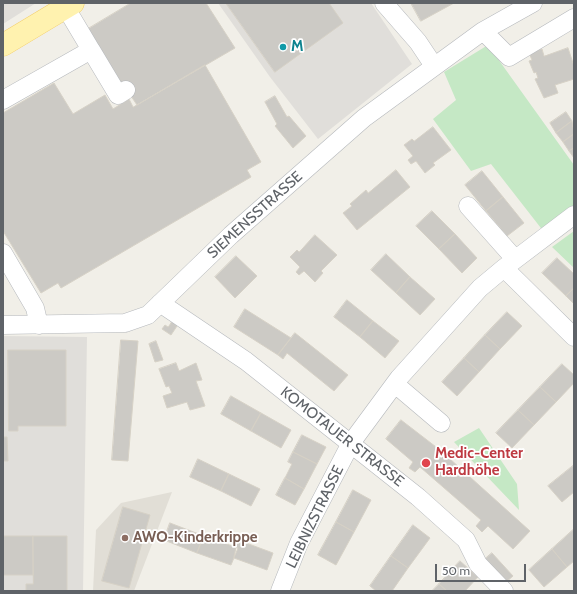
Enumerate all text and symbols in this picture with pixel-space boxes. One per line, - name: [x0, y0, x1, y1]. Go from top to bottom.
- place label: M: [291, 38, 303, 56]
- marker: M: [278, 42, 288, 52]
- street label: SIEMENSSTRASSE: [204, 168, 306, 262]
- street label: KOMOTAUER STRASSE: [277, 383, 407, 491]
- place label: Medic-Center Hardhöhe: [435, 445, 523, 480]
- marker: Medic-Center Hardhöhe: [420, 457, 432, 469]
- street label: LEIBNIZSTRASSE: [282, 463, 348, 571]
- place label: AWO-Kinderkrippe: [133, 529, 257, 547]
- marker: AWO-Kinderkrippe: [120, 533, 130, 543]
- scale bar: [437, 556, 528, 582]
- text: 50 m: [442, 563, 470, 578]

